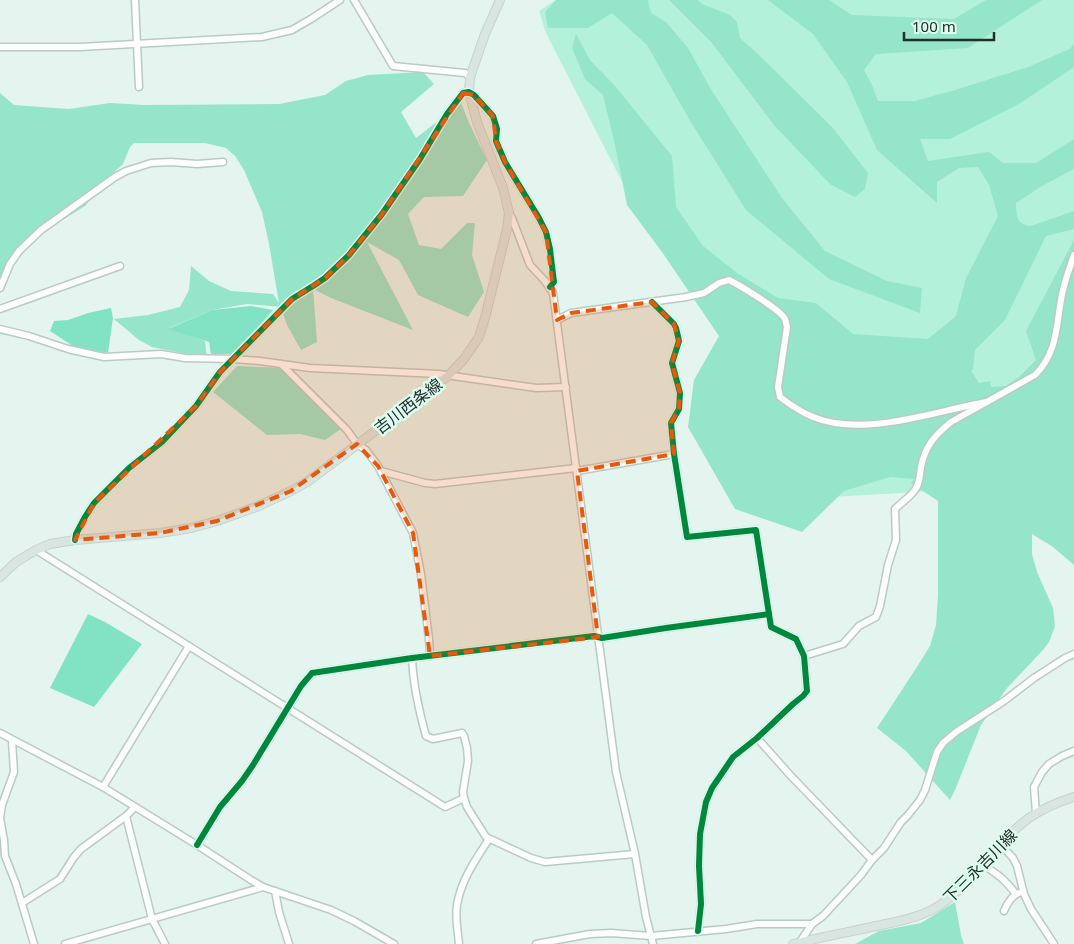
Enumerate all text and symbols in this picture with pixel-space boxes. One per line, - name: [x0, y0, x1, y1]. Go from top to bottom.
- scale bar: [904, 10, 994, 42]
- text: 100 m: [912, 16, 956, 36]
- street label: 吉川西条線: [369, 373, 447, 439]
- street label: 下三永吉川線: [938, 824, 1022, 908]

